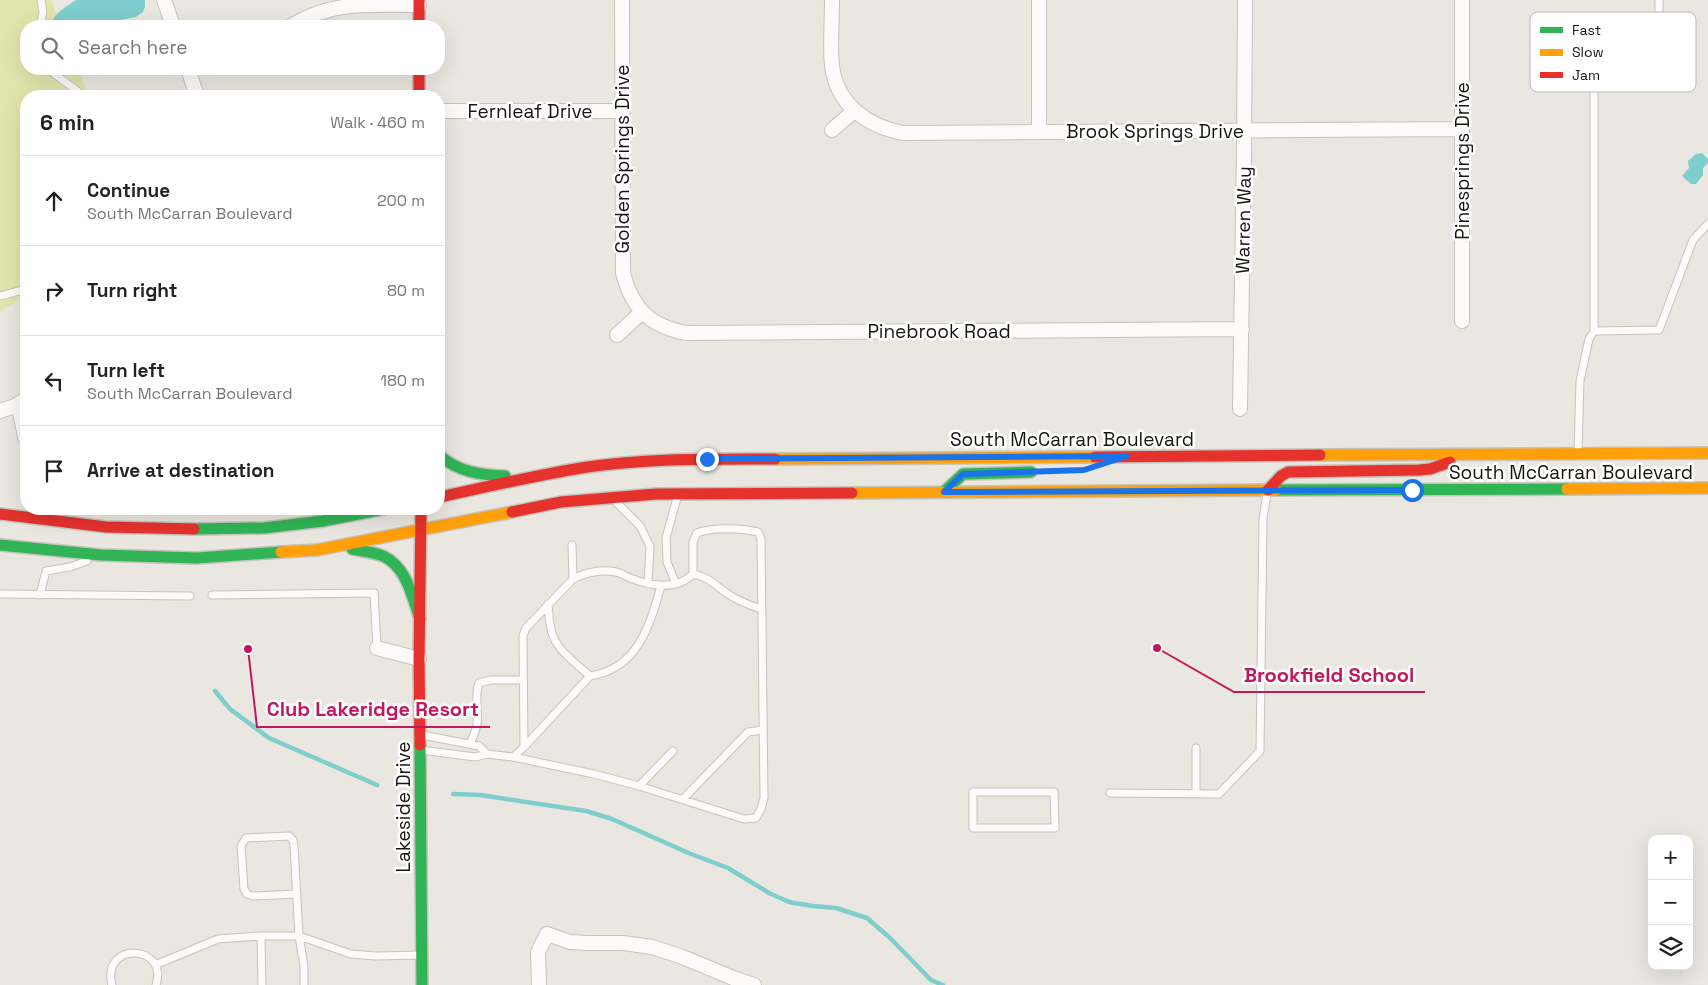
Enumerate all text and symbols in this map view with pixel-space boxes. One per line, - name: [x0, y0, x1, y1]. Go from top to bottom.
- legend: [1530, 12, 1696, 92]
- search box: [20, 20, 445, 75]
- text: Fast: [1572, 21, 1601, 39]
- icon: search: [38, 34, 66, 62]
- text: Search here: [78, 35, 188, 60]
- text: Slow: [1572, 43, 1604, 61]
- street label: Golden Springs Drive: [610, 65, 635, 253]
- text: Jam: [1572, 66, 1600, 84]
- street label: Pinesprings Drive: [1450, 82, 1475, 240]
- street label: Fernleaf Drive: [467, 99, 593, 124]
- text: 6 min: [40, 109, 95, 136]
- text: Walk · 460 m: [330, 112, 425, 133]
- street label: Brook Springs Drive: [1066, 119, 1244, 144]
- street label: Warren Way: [1230, 166, 1257, 274]
- text: Continue: [87, 178, 170, 203]
- icon: ahead: [40, 187, 68, 215]
- text: 200 m: [377, 190, 425, 211]
- text: South McCarran Boulevard: [87, 203, 293, 224]
- icon: right: [40, 277, 68, 305]
- text: Turn right: [87, 278, 177, 303]
- text: 80 m: [387, 280, 425, 301]
- street label: Pinebrook Road: [867, 319, 1011, 344]
- text: Turn left: [87, 358, 165, 383]
- icon: left: [40, 367, 68, 395]
- text: 180 m: [380, 370, 425, 391]
- text: South McCarran Boulevard: [87, 383, 293, 404]
- street label: South McCarran Boulevard: [950, 427, 1194, 452]
- route end: [696, 448, 719, 471]
- icon: arrive: [40, 457, 68, 485]
- text: Arrive at destination: [87, 458, 275, 483]
- street label: South McCarran Boulevard: [1449, 460, 1693, 485]
- route start: [1401, 479, 1424, 502]
- callout: Brookfield School: [1234, 657, 1425, 692]
- text: Brookfield School: [1244, 662, 1414, 688]
- callout: Club Lakeridge Resort: [257, 692, 490, 727]
- text: Club Lakeridge Resort: [267, 696, 479, 722]
- street label: Lakeside Drive: [391, 742, 416, 872]
- map controls: [1648, 835, 1693, 970]
- button: +: [1648, 835, 1693, 880]
- button: −: [1648, 880, 1693, 925]
- button: layers: [1648, 925, 1693, 970]

